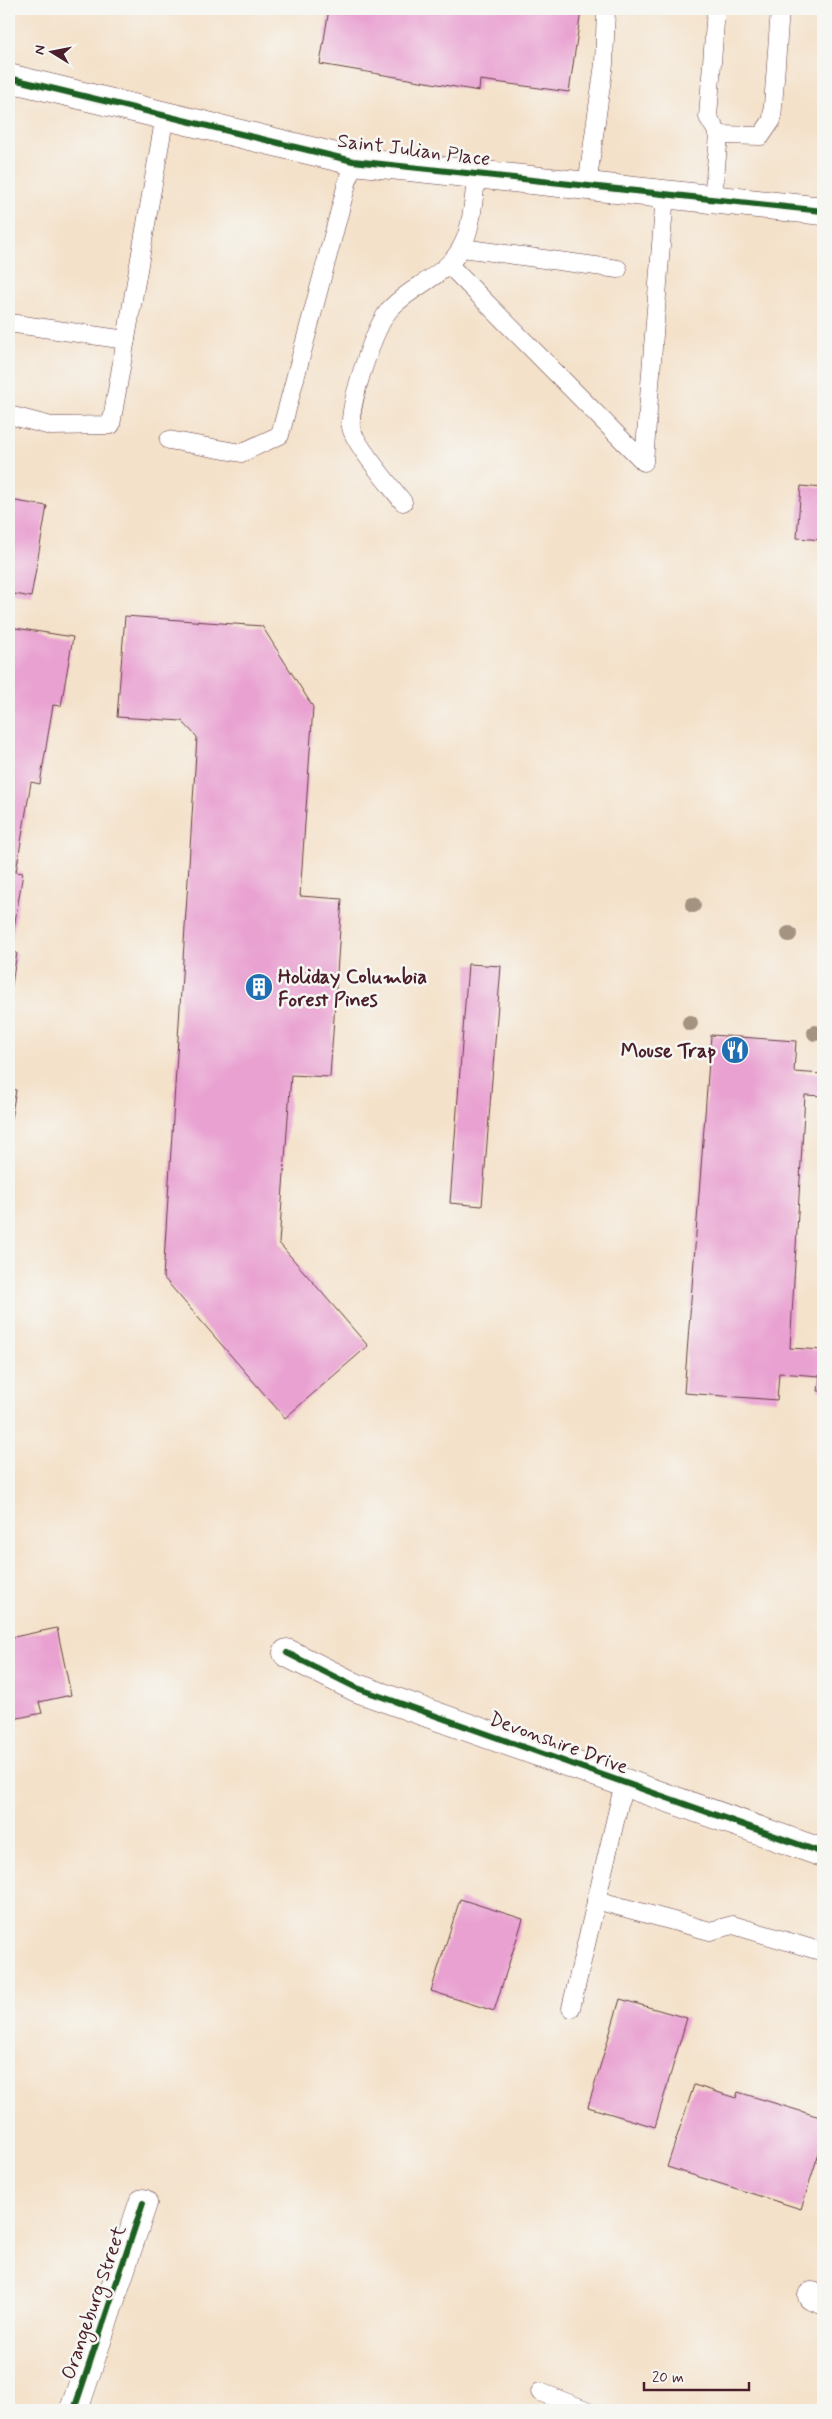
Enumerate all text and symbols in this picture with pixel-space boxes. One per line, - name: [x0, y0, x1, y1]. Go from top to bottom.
- north arrow: [28, 28, 78, 78]
- text: N: [31, 44, 50, 56]
- street label: Saint Julian Place: [336, 128, 492, 173]
- place label: Holiday Columbia Forest Pines: [278, 964, 427, 1014]
- building icon: Holiday Columbia Forest Pines: [244, 972, 274, 1002]
- restaurant icon: Mouse Trap: [720, 1035, 750, 1065]
- place label: Mouse Trap: [621, 1038, 716, 1065]
- street label: Devonshire Drive: [485, 1706, 632, 1781]
- street label: Orangeburg Street: [55, 2221, 135, 2384]
- scale bar: [644, 2359, 750, 2391]
- text: 20 m: [652, 2368, 684, 2388]

